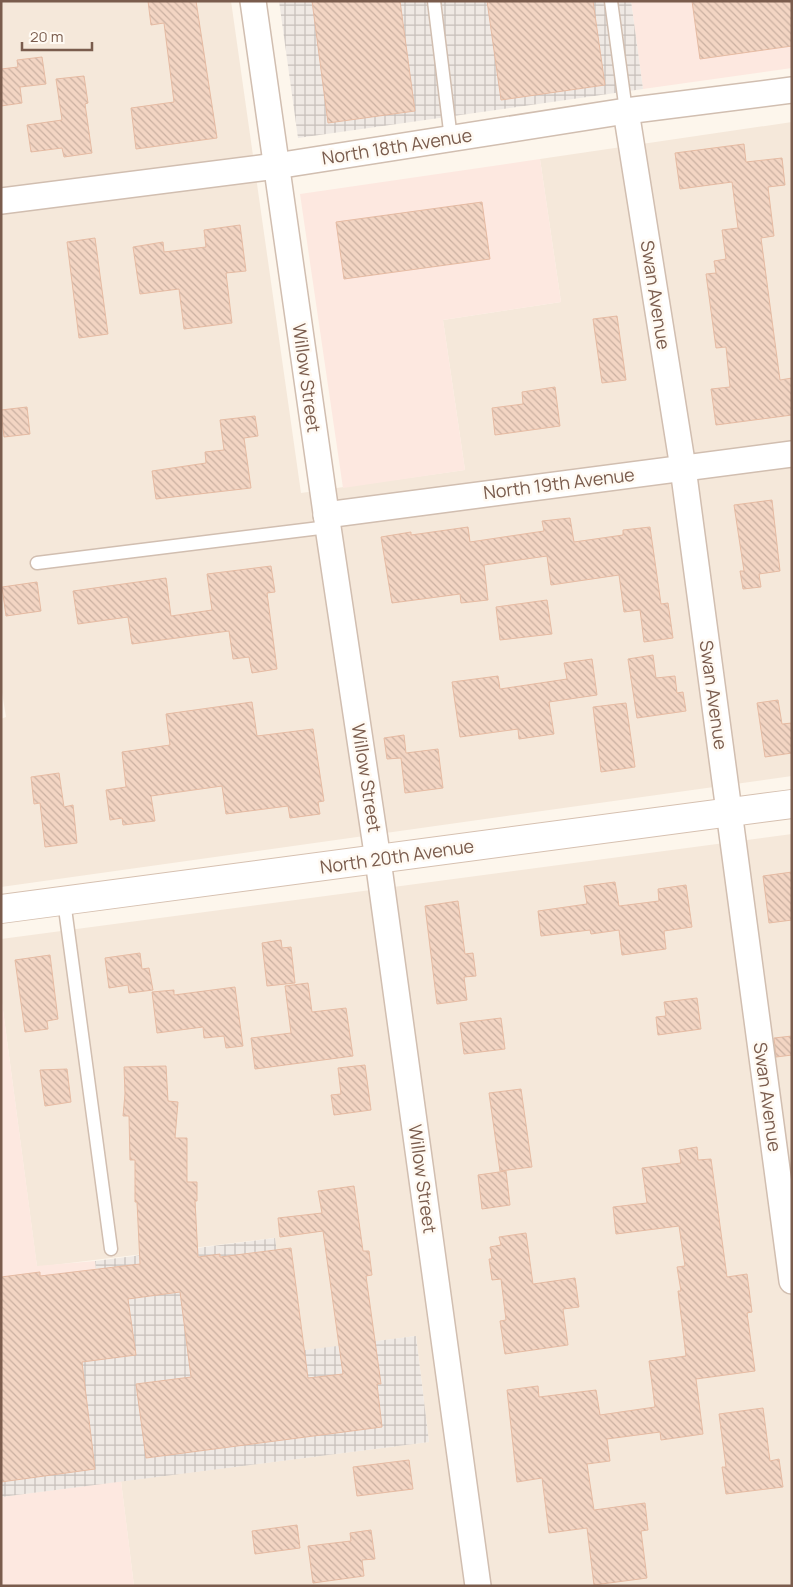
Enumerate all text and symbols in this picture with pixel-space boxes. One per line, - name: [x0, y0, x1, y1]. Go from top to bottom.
- scale bar: [22, 20, 92, 52]
- text: 20 m: [30, 26, 63, 47]
- street label: North 18th Avenue: [320, 122, 474, 170]
- street label: Swan Avenue: [636, 238, 676, 351]
- street label: Willow Street: [287, 322, 327, 434]
- street label: North 19th Avenue: [482, 462, 636, 504]
- street label: Swan Avenue: [694, 639, 734, 751]
- street label: Willow Street: [347, 722, 387, 834]
- street label: North 20th Avenue: [318, 833, 475, 879]
- street label: Swan Avenue: [748, 1041, 788, 1153]
- street label: Willow Street: [403, 1123, 443, 1235]

